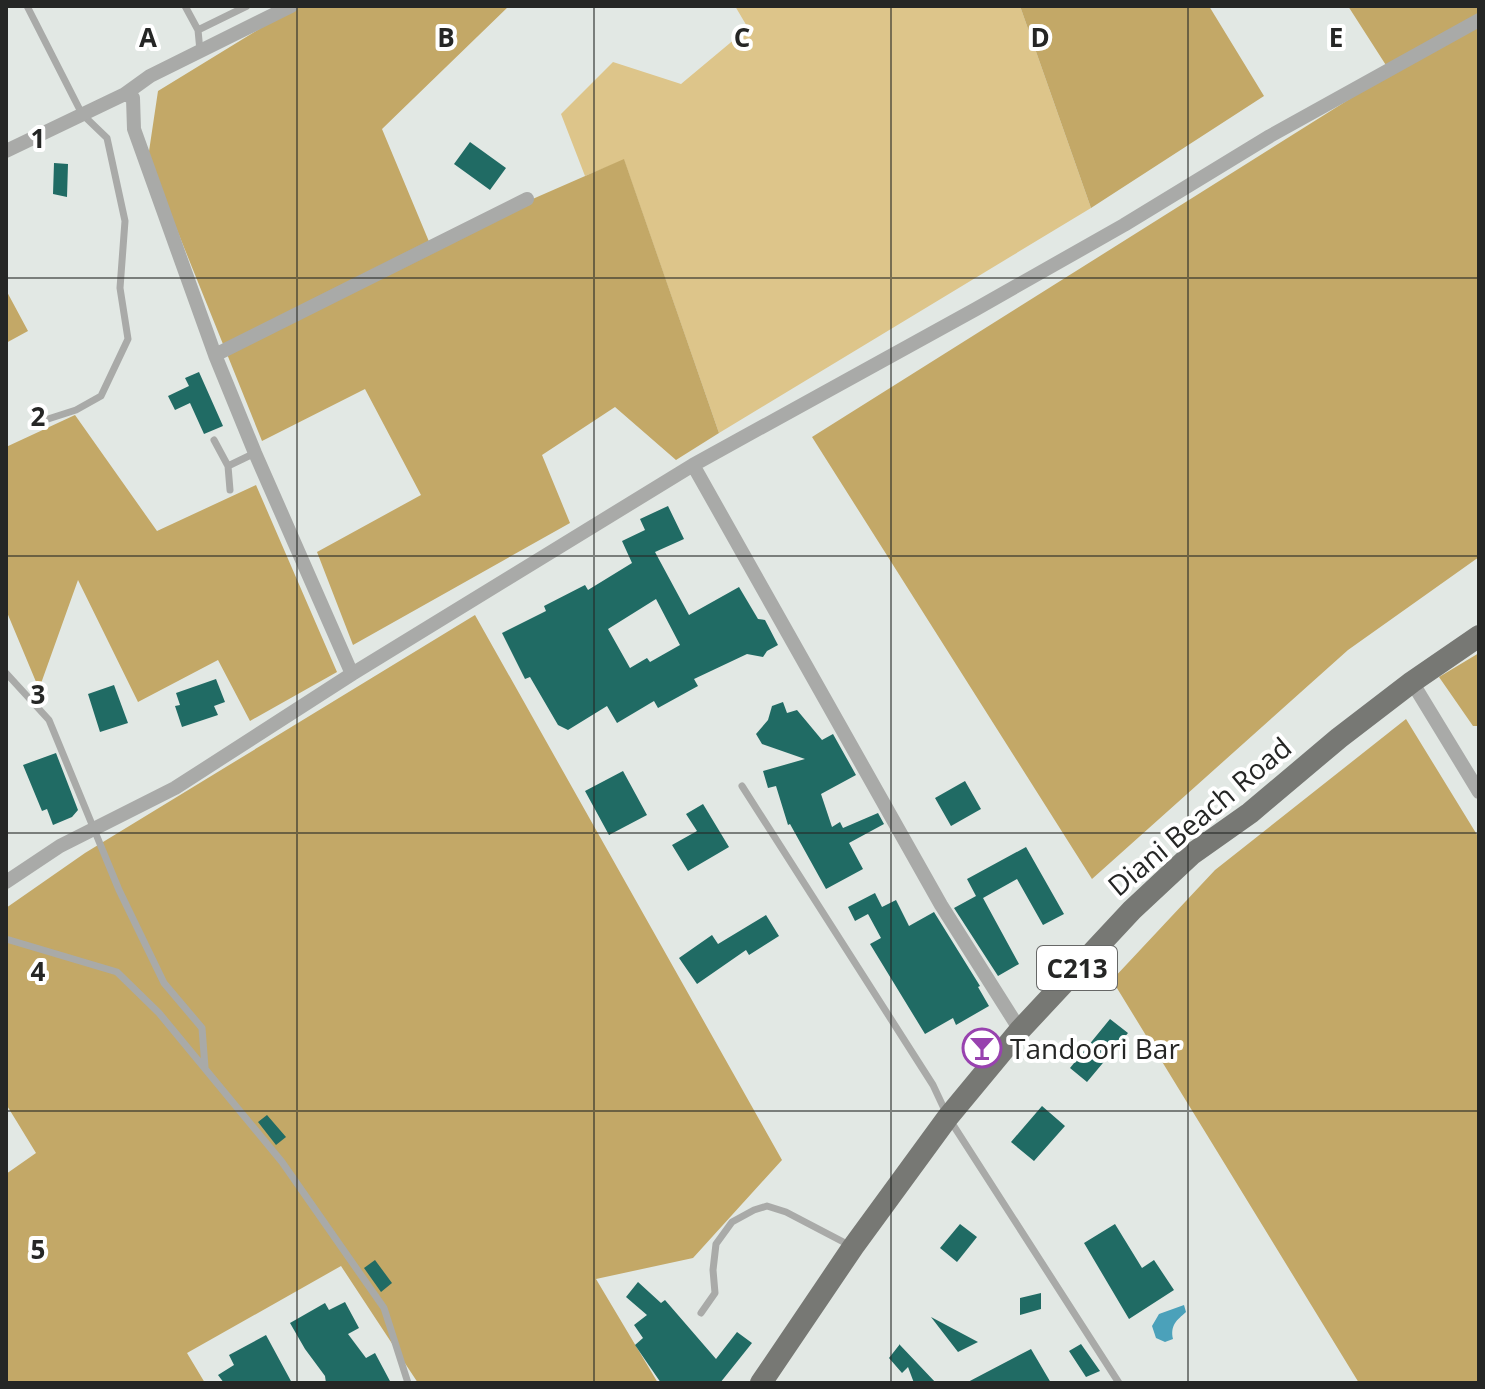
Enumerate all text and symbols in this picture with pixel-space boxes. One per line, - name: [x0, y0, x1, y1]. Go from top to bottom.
- text: A: [139, 19, 157, 55]
- text: B: [437, 19, 455, 55]
- text: C: [734, 19, 750, 55]
- text: D: [1030, 19, 1050, 55]
- text: E: [1329, 19, 1343, 55]
- text: 1: [31, 120, 45, 156]
- text: 2: [31, 398, 46, 434]
- text: 3: [31, 676, 45, 712]
- street label: Diani Beach Road: [1099, 728, 1299, 904]
- road number: C213: [1037, 946, 1117, 990]
- text: 4: [31, 953, 46, 989]
- bar icon: Tandoori Bar: [961, 1027, 1003, 1069]
- place label: Tandoori Bar: [1010, 1029, 1180, 1067]
- text: 5: [31, 1231, 45, 1267]

